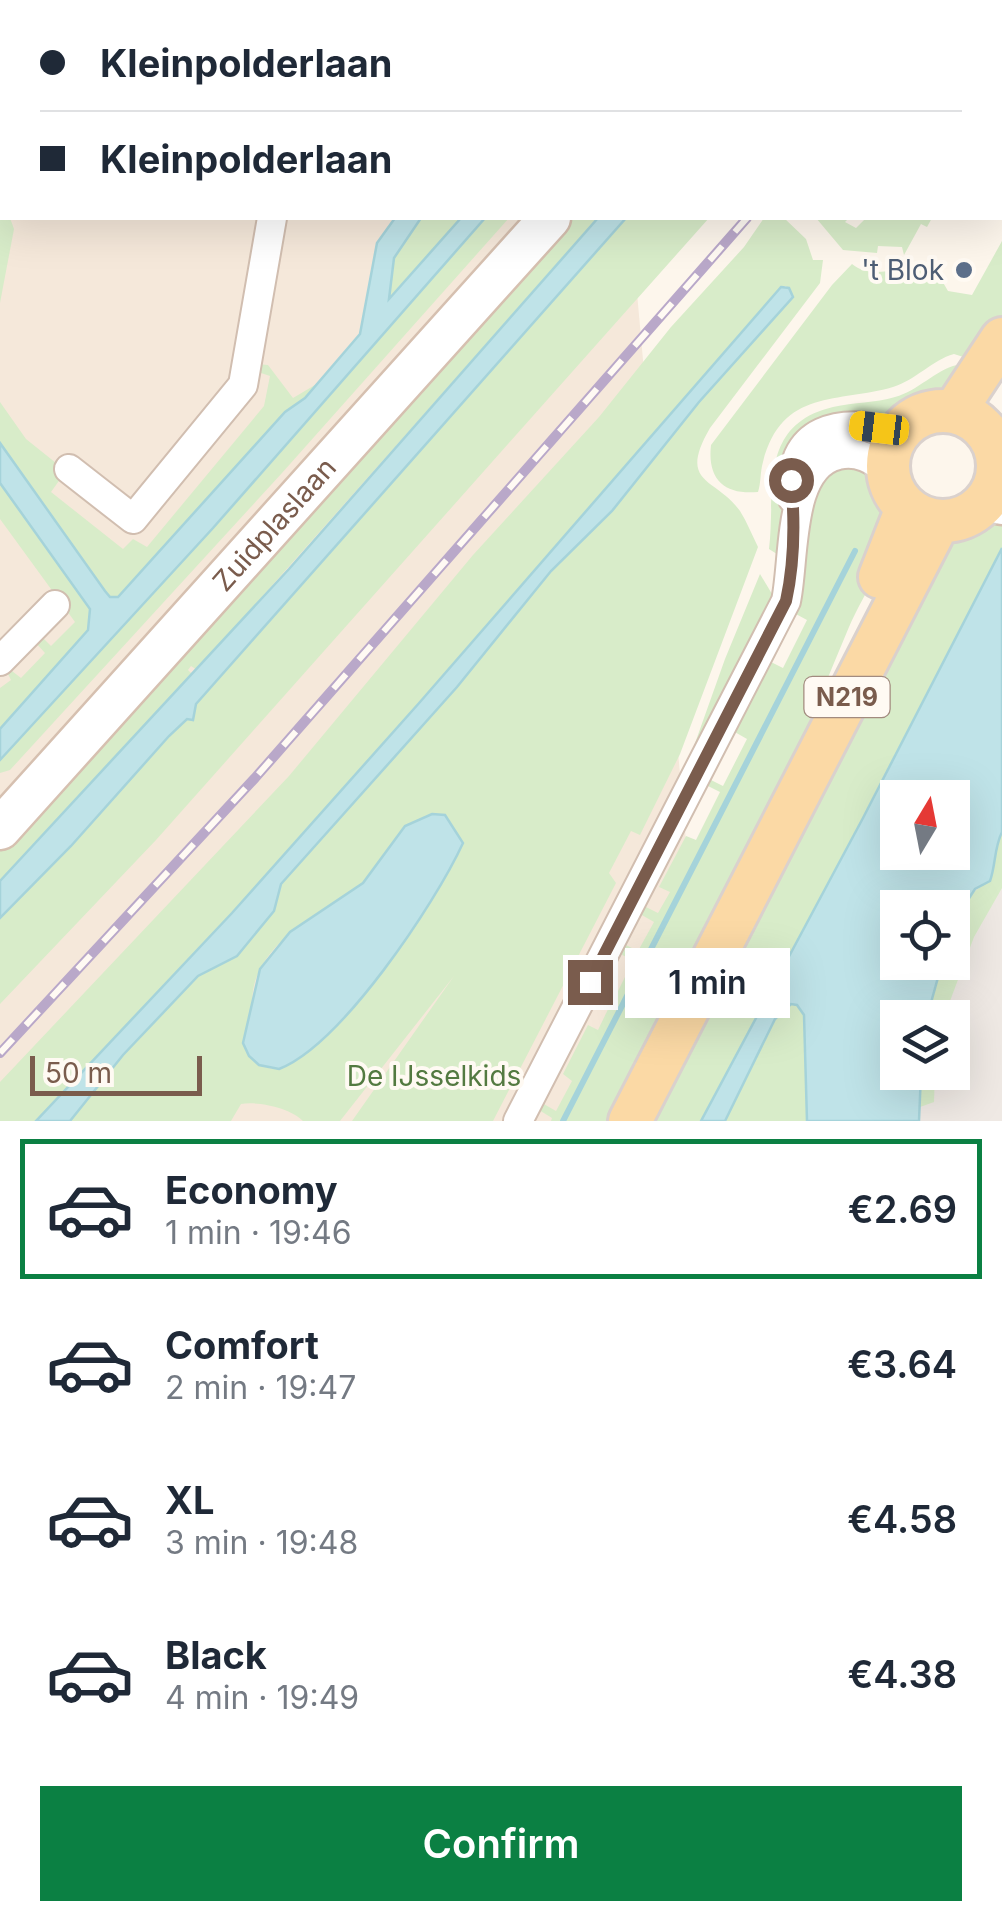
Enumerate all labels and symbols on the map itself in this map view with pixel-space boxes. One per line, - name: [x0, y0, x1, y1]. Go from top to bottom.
- place label: 't Blok: [861, 253, 944, 287]
- marker: 't Blok: [953, 259, 975, 281]
- car: [847, 409, 911, 447]
- street label: Zuidplaslaan: [206, 451, 343, 598]
- route start: [769, 458, 814, 503]
- road number: N219: [804, 677, 890, 717]
- north arrow: [880, 780, 970, 870]
- callout: 1 min: [625, 947, 790, 1017]
- route end: [568, 960, 613, 1005]
- scale bar: [30, 1051, 202, 1096]
- park label: De IJsselkids: [347, 1059, 521, 1093]

